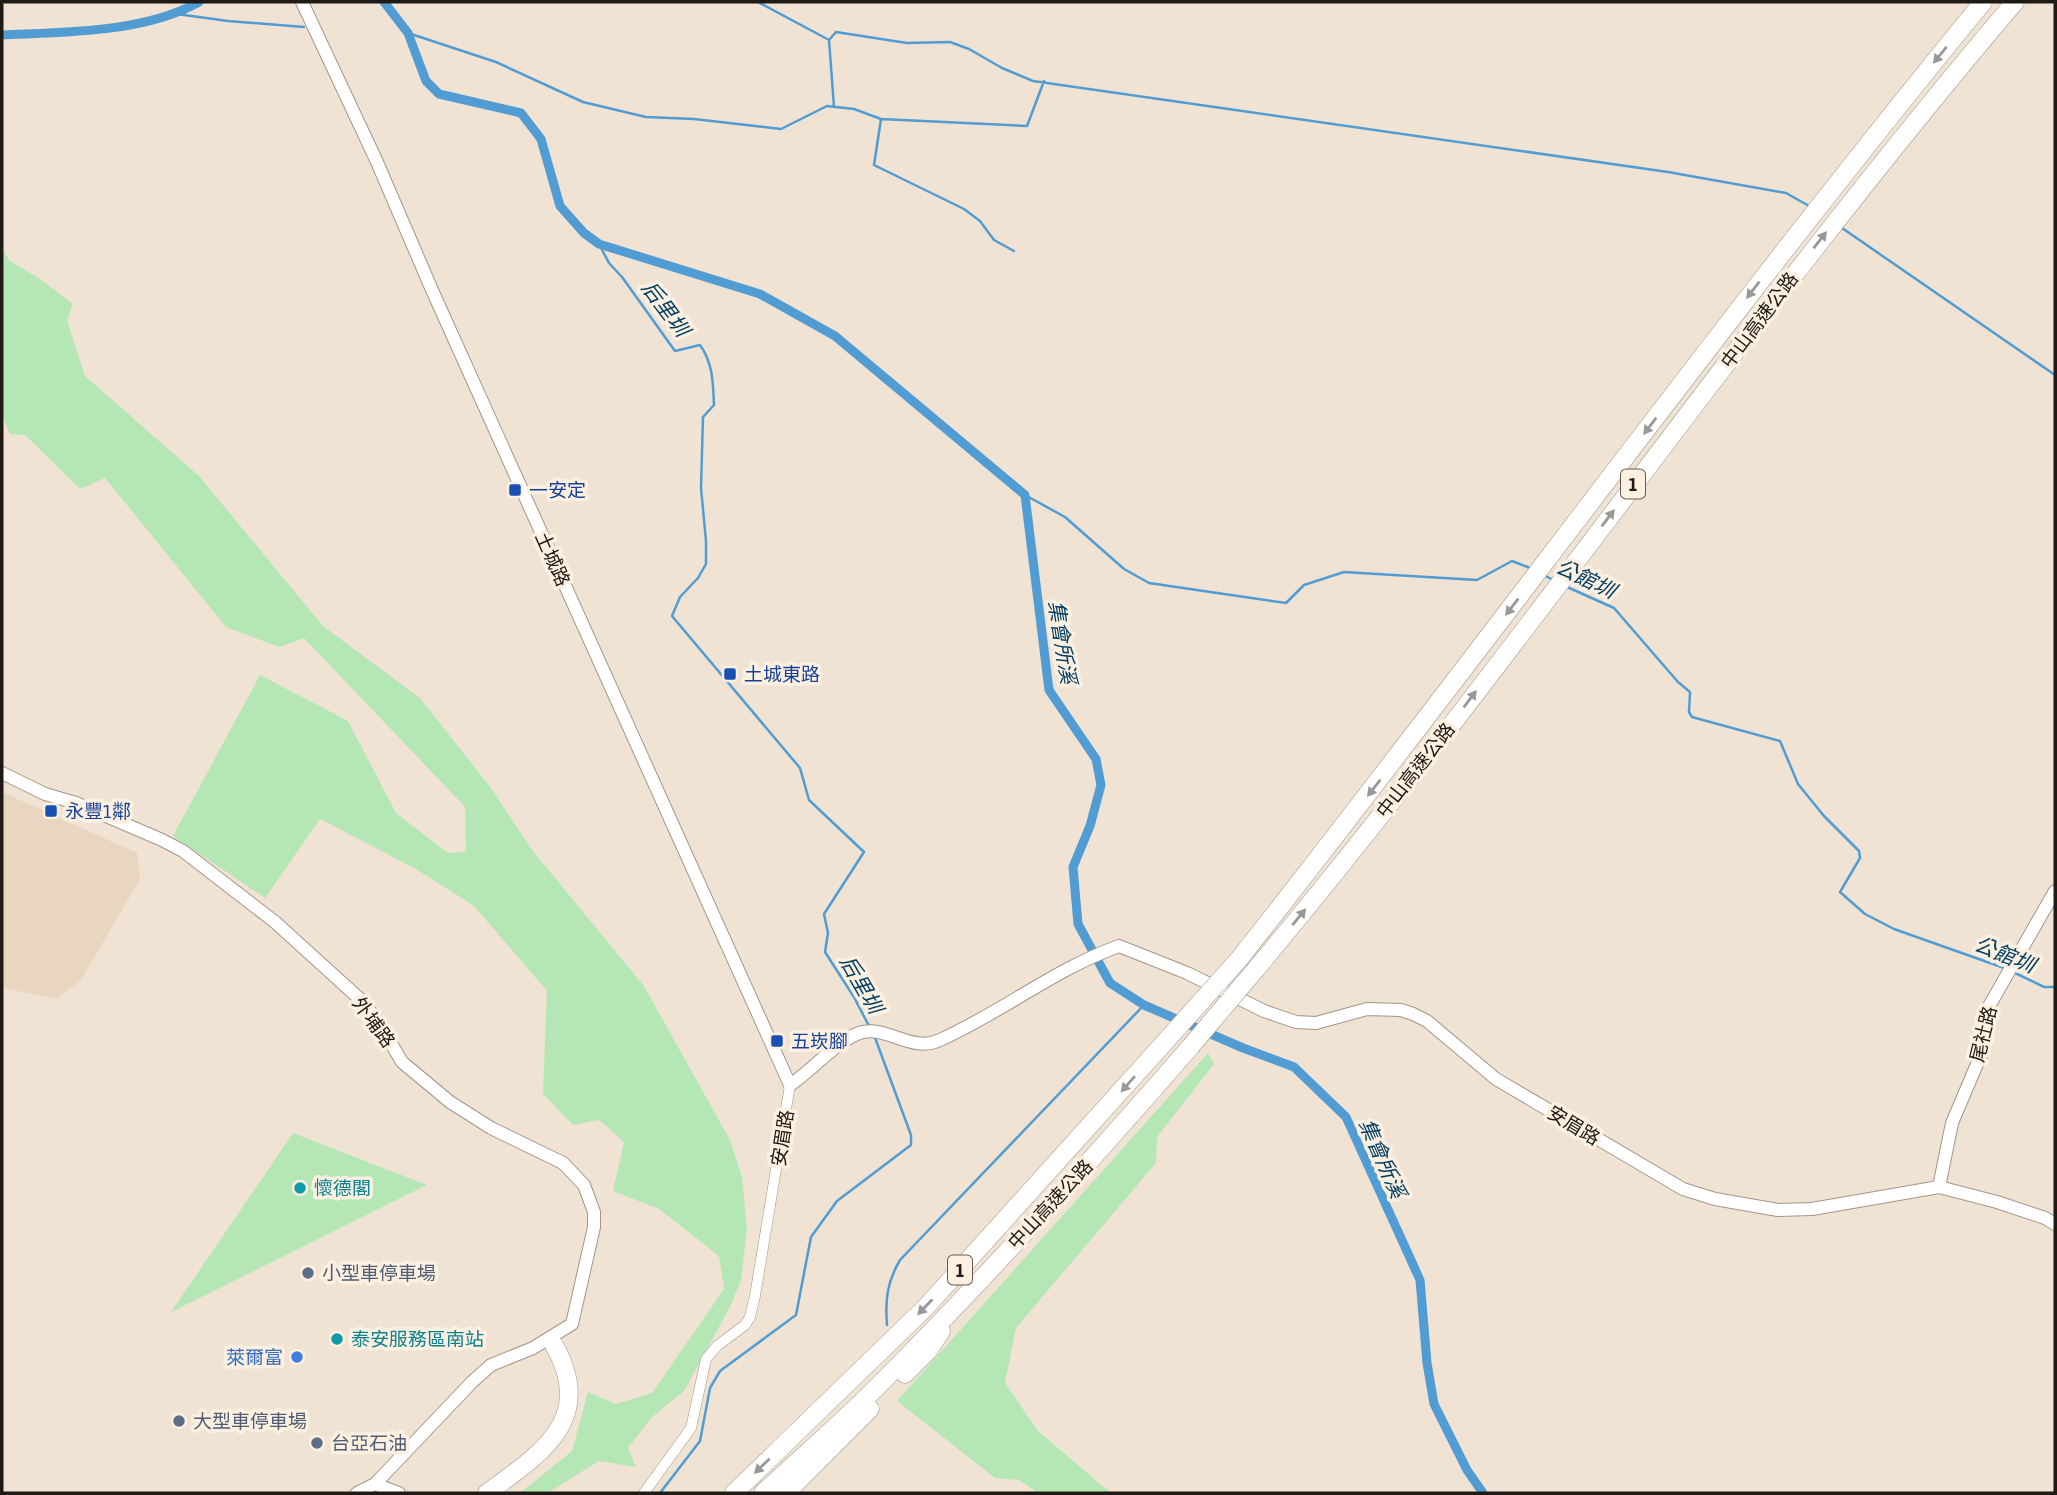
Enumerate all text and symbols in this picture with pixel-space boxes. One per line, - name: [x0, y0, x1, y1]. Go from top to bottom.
- one-way arrow: [1933, 46, 1948, 63]
- one-way arrow: [1812, 231, 1827, 248]
- street label: 中山高速公路: [1716, 268, 1802, 372]
- water label: 后里圳: [637, 276, 696, 343]
- one-way arrow: [1746, 281, 1760, 299]
- one-way arrow: [1644, 417, 1658, 435]
- road number: 1: [1621, 470, 1645, 498]
- place label: 一安定: [529, 479, 586, 501]
- marker: 一安定: [507, 482, 523, 498]
- one-way arrow: [1600, 509, 1614, 527]
- street label: 土城路: [531, 528, 575, 590]
- water label: 公館圳: [1552, 553, 1622, 604]
- one-way arrow: [1506, 598, 1520, 616]
- water label: 集會所溪: [1045, 599, 1082, 688]
- place label: 土城東路: [744, 663, 820, 685]
- marker: 土城東路: [722, 666, 738, 682]
- one-way arrow: [1463, 691, 1478, 709]
- street label: 中山高速公路: [1371, 718, 1459, 822]
- one-way arrow: [1367, 778, 1381, 797]
- place label: 永豐1鄰: [65, 800, 131, 822]
- marker: 永豐1鄰: [43, 803, 59, 819]
- one-way arrow: [1292, 908, 1307, 926]
- water label: 公館圳: [1971, 931, 2041, 978]
- water label: 后里圳: [836, 951, 890, 1020]
- street label: 外埔路: [348, 992, 400, 1052]
- street label: 尾社路: [1965, 1004, 2001, 1064]
- place label: 五崁腳: [791, 1030, 848, 1052]
- marker: 五崁腳: [769, 1033, 785, 1049]
- one-way arrow: [1121, 1076, 1136, 1093]
- street label: 安眉路: [1544, 1101, 1604, 1149]
- street label: 安眉路: [767, 1108, 797, 1168]
- water label: 集會所溪: [1355, 1115, 1412, 1204]
- street label: 中山高速公路: [1003, 1155, 1097, 1253]
- place label: 懷德閣: [314, 1177, 371, 1199]
- marker: 懷德閣: [292, 1180, 308, 1196]
- road number: 1: [948, 1255, 972, 1284]
- place label: 小型車停車場: [322, 1262, 436, 1284]
- marker: 小型車停車場: [300, 1265, 316, 1281]
- one-way arrow: [918, 1298, 934, 1315]
- place label: 泰安服務區南站: [351, 1328, 484, 1350]
- marker: 泰安服務區南站: [329, 1331, 345, 1347]
- place label: 萊爾富: [226, 1346, 283, 1368]
- marker: 萊爾富: [289, 1349, 305, 1365]
- place label: 大型車停車場: [193, 1410, 307, 1432]
- marker: 大型車停車場: [171, 1413, 187, 1429]
- place label: 台亞石油: [331, 1432, 407, 1454]
- marker: 台亞石油: [309, 1435, 325, 1451]
- one-way arrow: [754, 1457, 771, 1473]

